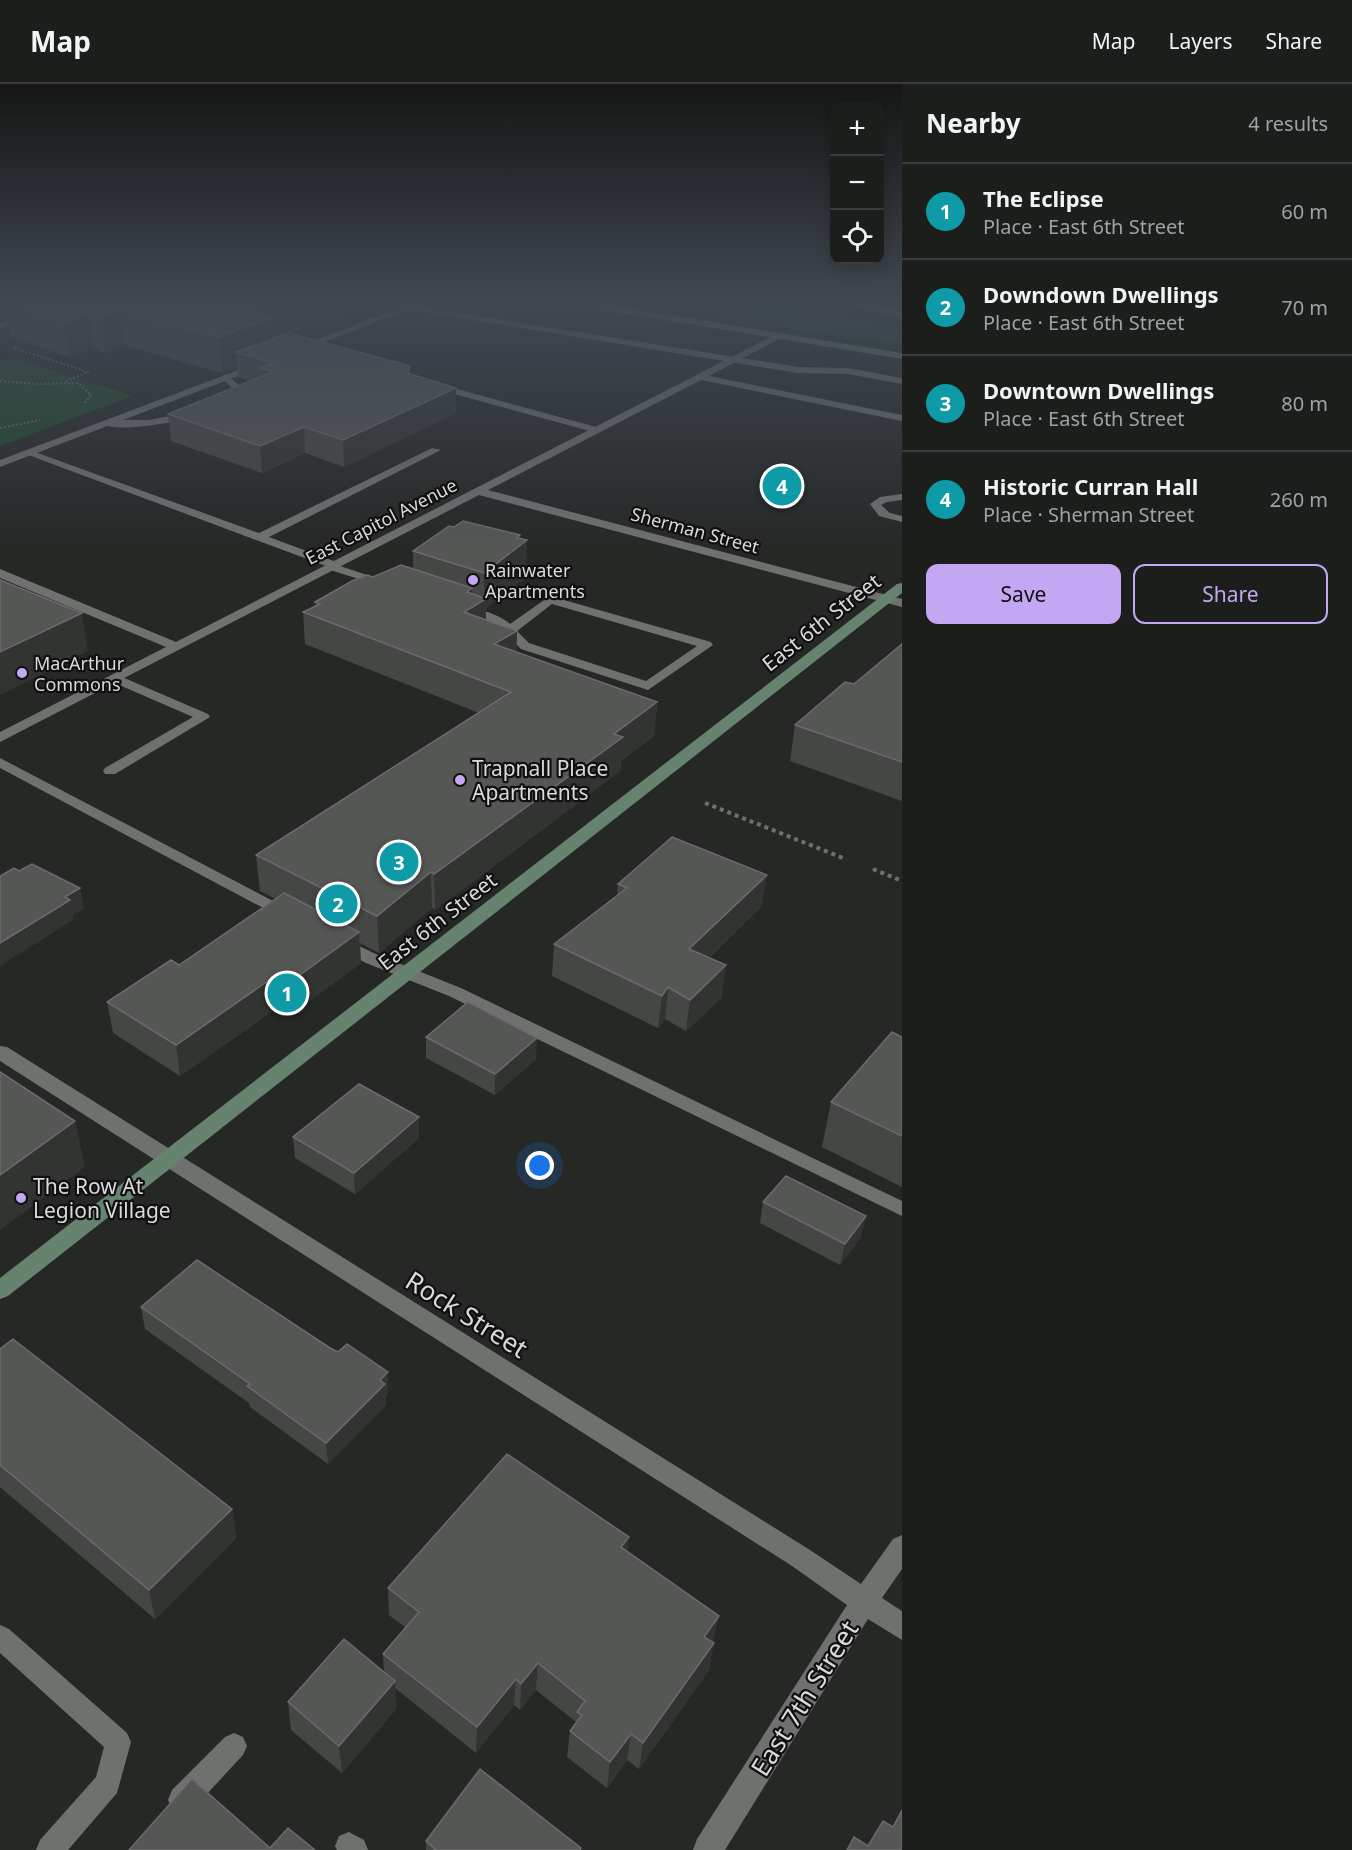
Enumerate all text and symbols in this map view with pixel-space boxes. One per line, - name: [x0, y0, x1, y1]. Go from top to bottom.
- text: Map: [30, 22, 91, 60]
- text: Map: [1092, 27, 1136, 55]
- text: Layers: [1169, 27, 1233, 55]
- text: Share: [1266, 27, 1322, 55]
- map controls: [830, 102, 884, 264]
- button: +: [830, 102, 884, 156]
- text: Nearby: [926, 105, 1021, 141]
- text: 4 results: [1248, 110, 1328, 137]
- button: −: [830, 156, 884, 210]
- text: The Eclipse: [983, 183, 1104, 213]
- text: 1: [940, 198, 951, 225]
- text: 60 m: [1281, 198, 1328, 225]
- button: locate: [830, 210, 884, 264]
- text: Place · East 6th Street: [983, 213, 1185, 240]
- text: Downdown Dwellings: [983, 279, 1219, 309]
- text: 2: [940, 294, 951, 321]
- text: 70 m: [1281, 294, 1328, 321]
- text: Place · East 6th Street: [983, 309, 1185, 336]
- text: Downtown Dwellings: [983, 375, 1214, 405]
- text: 3: [940, 390, 951, 417]
- text: 80 m: [1281, 390, 1328, 417]
- text: Place · East 6th Street: [983, 405, 1185, 432]
- pin: 4: [762, 464, 802, 508]
- text: Historic Curran Hall: [983, 471, 1198, 501]
- street label: East Capitol Avenue: [301, 472, 461, 570]
- text: 4: [940, 486, 951, 513]
- text: 260 m: [1270, 486, 1328, 513]
- street label: Sherman Street: [628, 501, 762, 559]
- text: Place · Sherman Street: [983, 501, 1194, 528]
- place label: Rainwater Apartments: [485, 558, 585, 603]
- button: Save: [926, 564, 1121, 624]
- button: Share: [1133, 564, 1328, 624]
- street label: East 6th Street: [756, 567, 886, 677]
- marker: Rainwater Apartments: [466, 573, 480, 587]
- place label: MacArthur Commons: [34, 651, 125, 696]
- marker: MacArthur Commons: [15, 666, 29, 680]
- place label: Trapnall Place Apartments: [472, 754, 608, 806]
- marker: Trapnall Place Apartments: [453, 773, 467, 787]
- pin: 3: [380, 840, 418, 884]
- street label: East 6th Street: [372, 866, 502, 976]
- pin: 2: [318, 882, 358, 926]
- pin: 1: [268, 970, 306, 1016]
- your location: [525, 1151, 554, 1180]
- place label: The Row At Legion Village: [33, 1172, 171, 1224]
- marker: The Row At Legion Village: [14, 1191, 28, 1205]
- street label: Rock Street: [399, 1262, 535, 1366]
- street label: East 7th Street: [742, 1613, 866, 1783]

